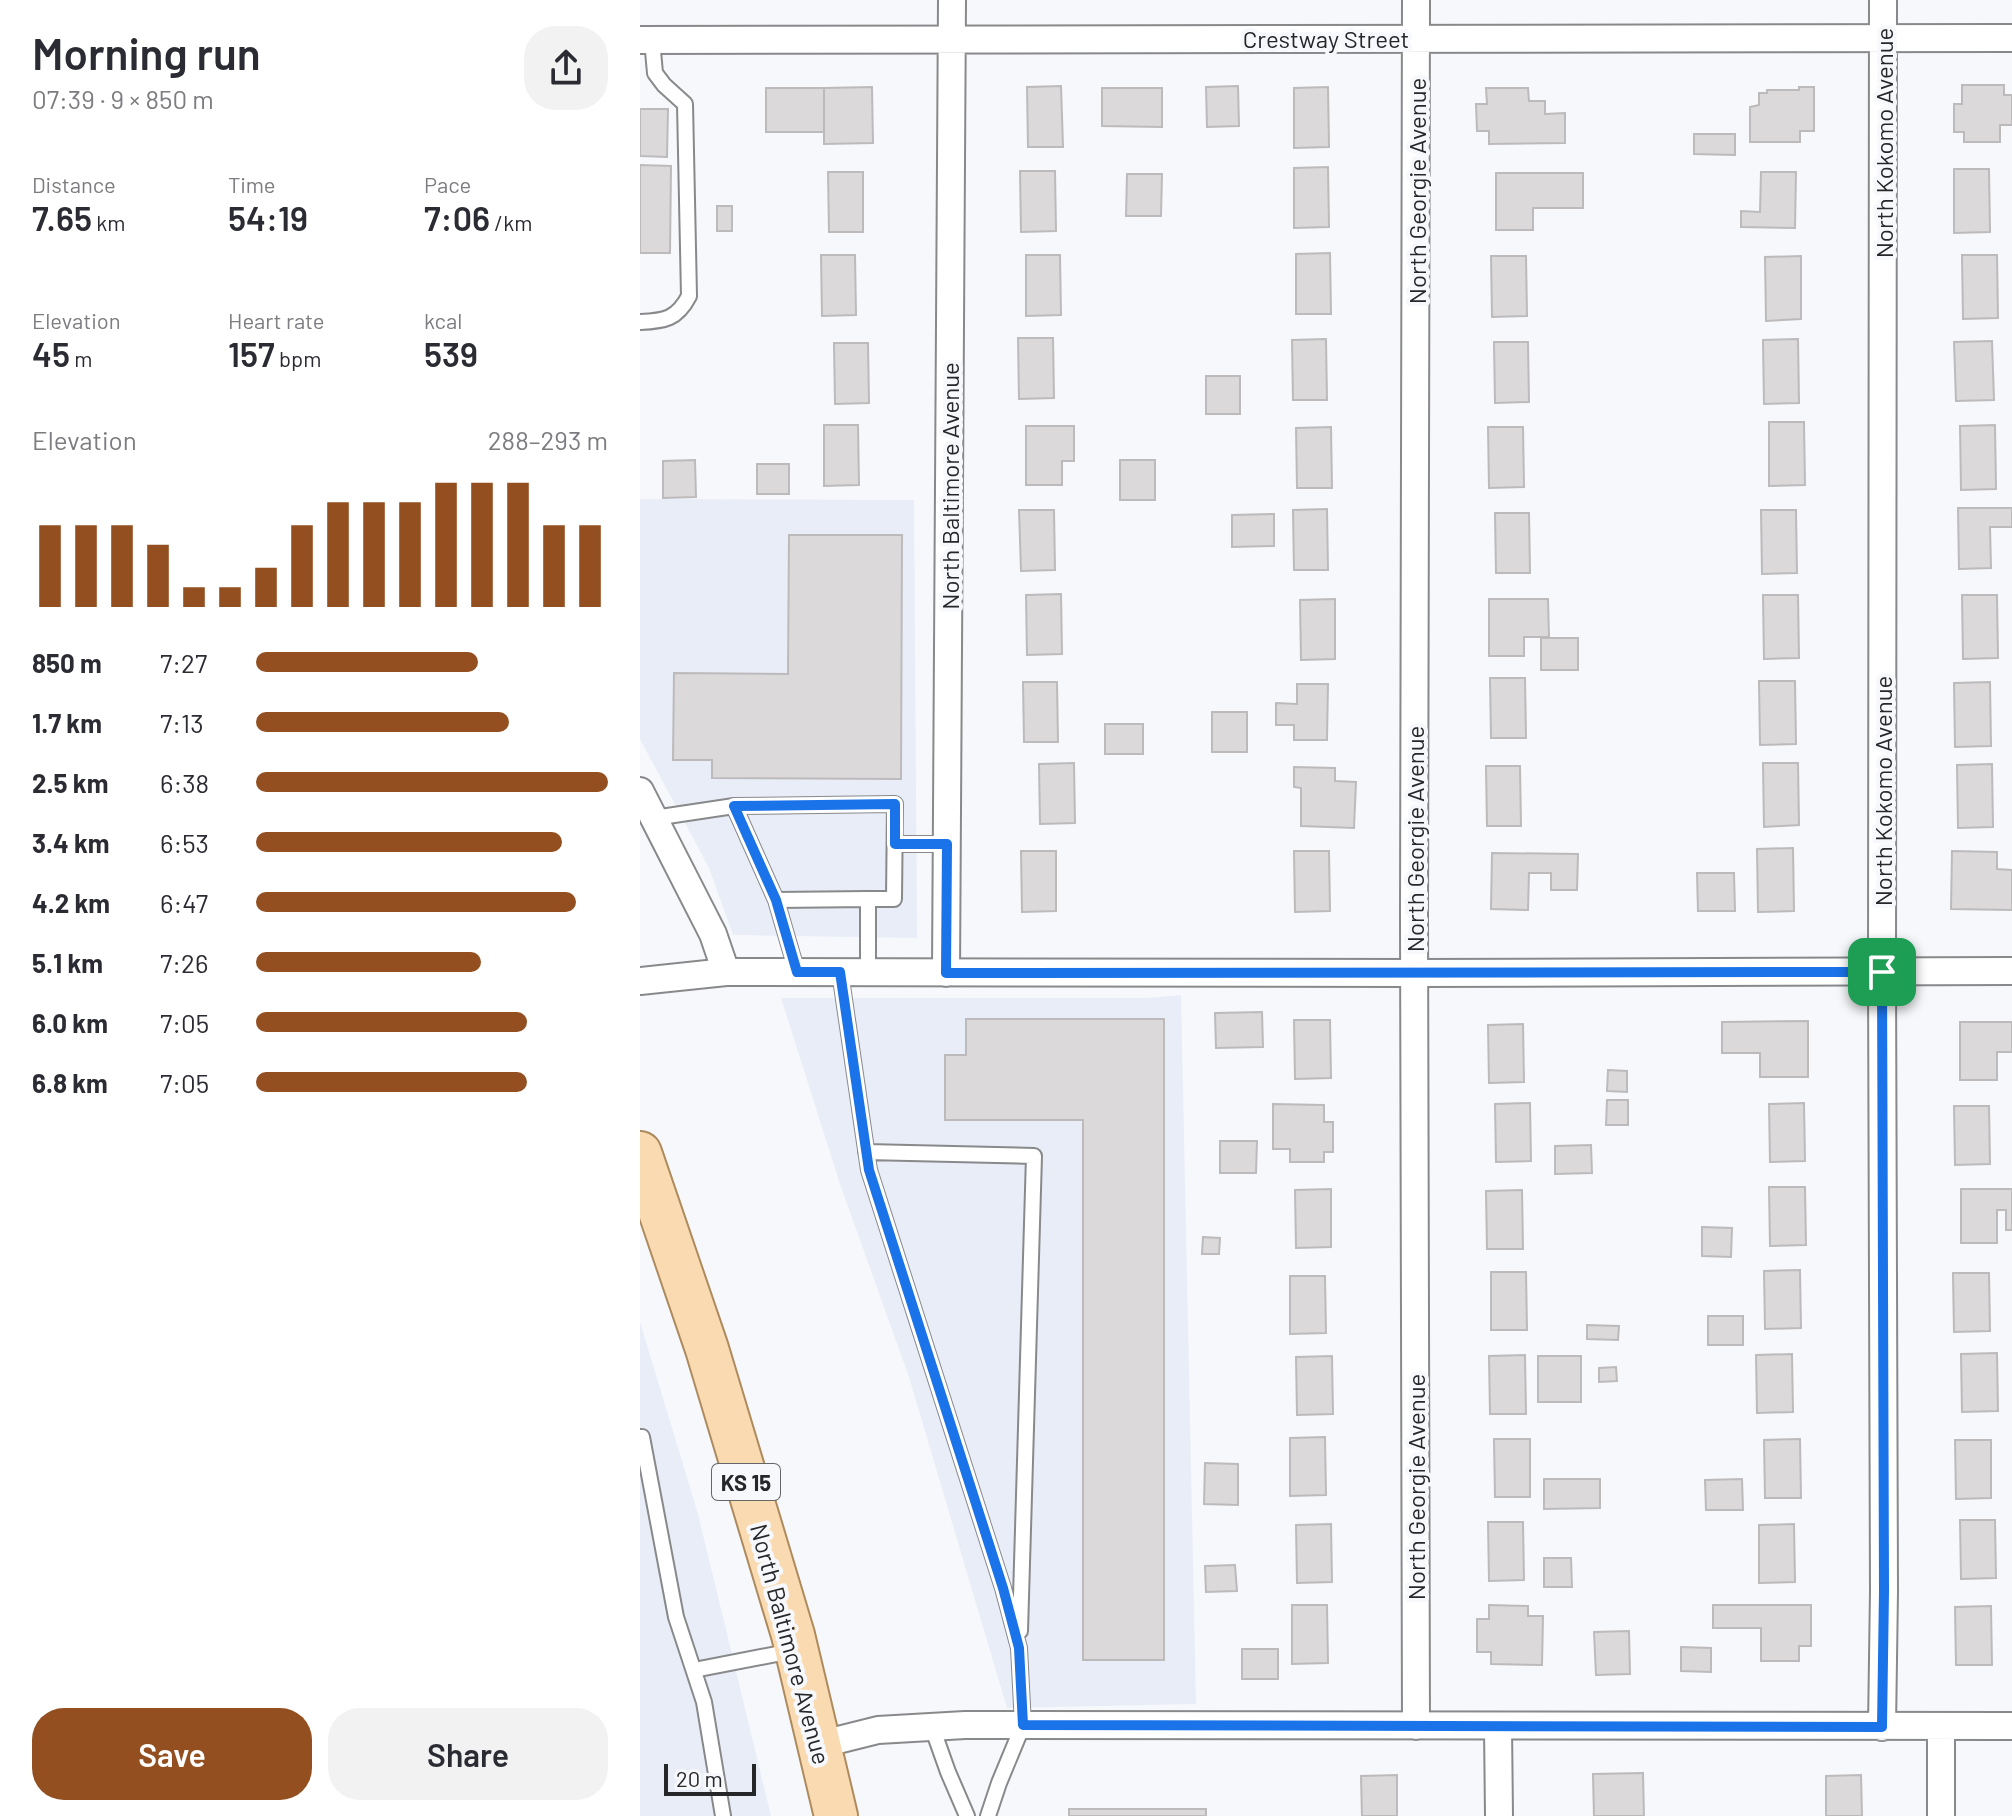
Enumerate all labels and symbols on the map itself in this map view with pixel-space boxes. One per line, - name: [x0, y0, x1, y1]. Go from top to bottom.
- street label: Crestway Street: [1243, 24, 1409, 53]
- street label: North Kokomo Avenue: [1869, 28, 1898, 258]
- street label: North Georgie Avenue: [1402, 78, 1431, 304]
- street label: North Baltimore Avenue: [935, 362, 964, 610]
- street label: North Kokomo Avenue: [1868, 676, 1897, 906]
- street label: North Georgie Avenue: [1400, 726, 1429, 952]
- pin: [1848, 938, 1916, 1006]
- street label: North Georgie Avenue: [1401, 1374, 1430, 1600]
- road number: KS 15: [712, 1464, 780, 1500]
- street label: North Baltimore Avenue: [745, 1521, 837, 1767]
- scale bar: [664, 1760, 756, 1796]

